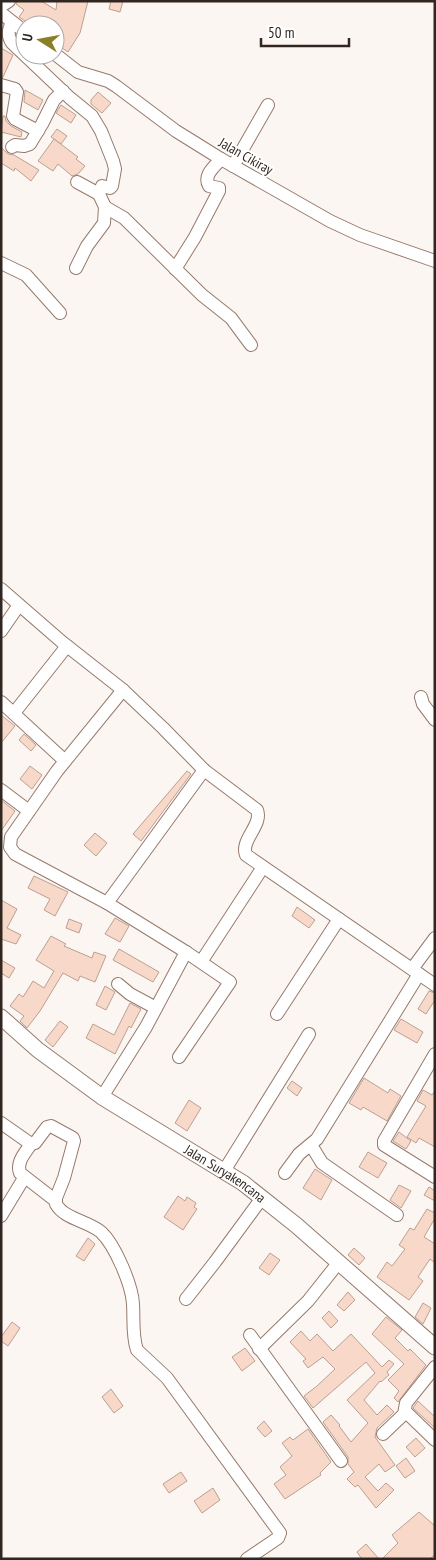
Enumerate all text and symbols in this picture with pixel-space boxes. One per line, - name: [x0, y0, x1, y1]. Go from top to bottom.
- north arrow: [15, 15, 65, 65]
- scale bar: [261, 15, 348, 47]
- text: 50 m: [268, 23, 294, 42]
- text: U: [18, 32, 37, 43]
- street label: Jalan Cikiray: [215, 133, 277, 179]
- street label: Jalan Suryakencana: [180, 1140, 269, 1207]

